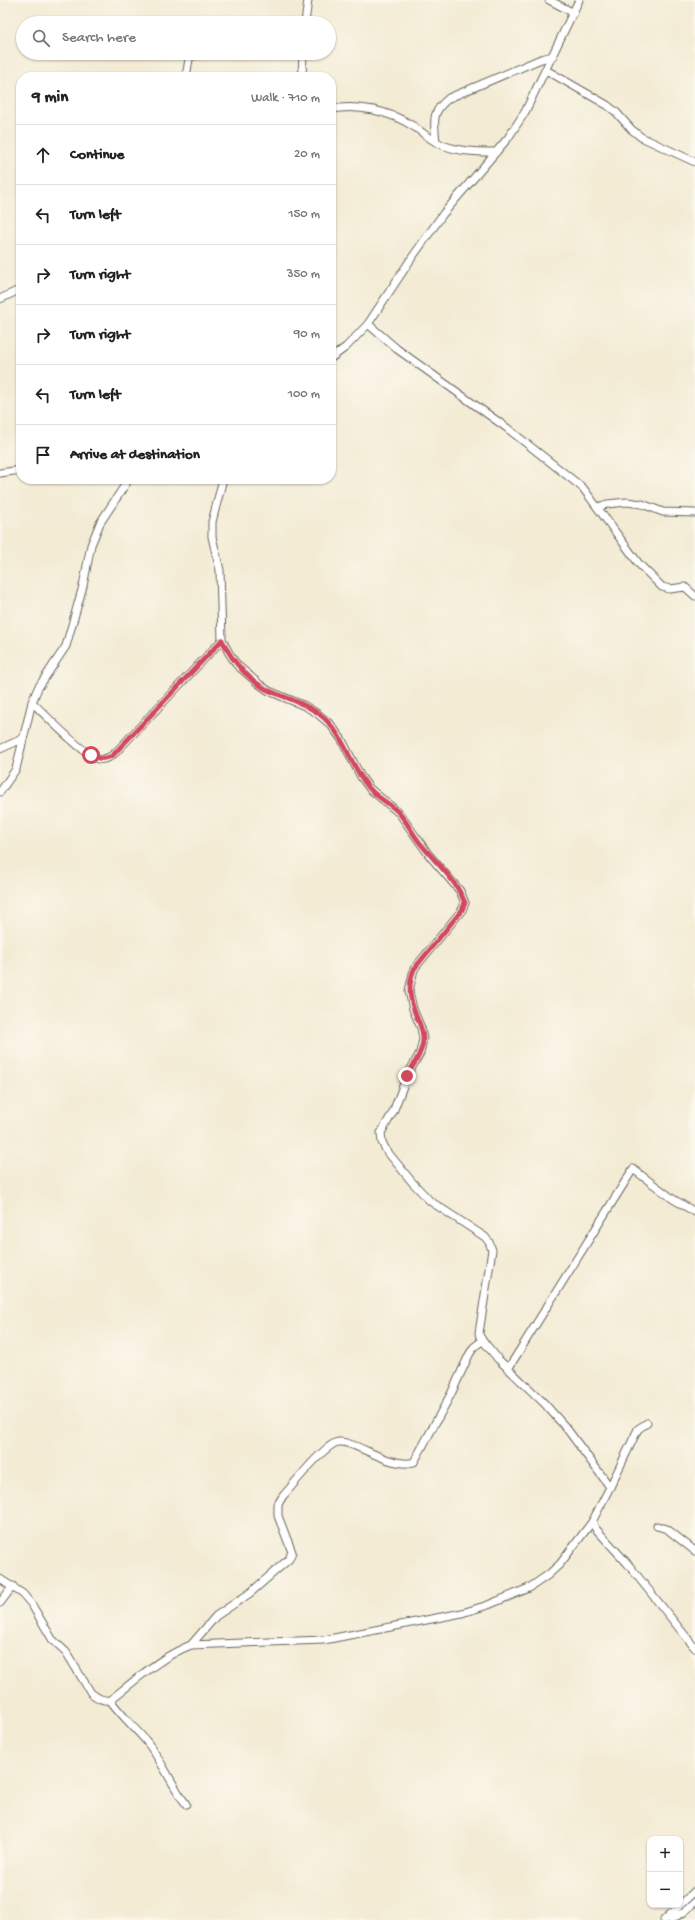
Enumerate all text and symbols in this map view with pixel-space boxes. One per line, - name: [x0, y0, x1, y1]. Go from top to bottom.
- search box: [16, 16, 336, 60]
- icon: search: [30, 27, 52, 49]
- text: Search here: [62, 29, 136, 47]
- text: 9 min: [32, 88, 68, 108]
- text: Walk · 710 m: [251, 91, 320, 106]
- icon: ahead: [32, 144, 54, 166]
- text: Continue: [70, 146, 124, 164]
- text: 20 m: [294, 147, 320, 162]
- icon: left: [32, 204, 54, 226]
- text: Turn left: [70, 206, 121, 224]
- text: 150 m: [288, 207, 320, 222]
- icon: right: [32, 264, 54, 286]
- text: Turn right: [70, 266, 130, 284]
- text: 350 m: [287, 267, 320, 282]
- icon: right: [32, 324, 54, 346]
- text: Turn right: [70, 326, 130, 344]
- text: 90 m: [294, 327, 320, 342]
- icon: left: [32, 384, 54, 406]
- text: Turn left: [70, 386, 121, 404]
- text: 100 m: [288, 387, 320, 402]
- icon: arrive: [32, 444, 54, 466]
- text: Arrive at destination: [70, 446, 200, 464]
- route start: [82, 746, 100, 764]
- route end: [398, 1067, 416, 1085]
- map controls: [647, 1836, 683, 1908]
- button: +: [647, 1836, 683, 1872]
- button: −: [647, 1872, 683, 1908]

